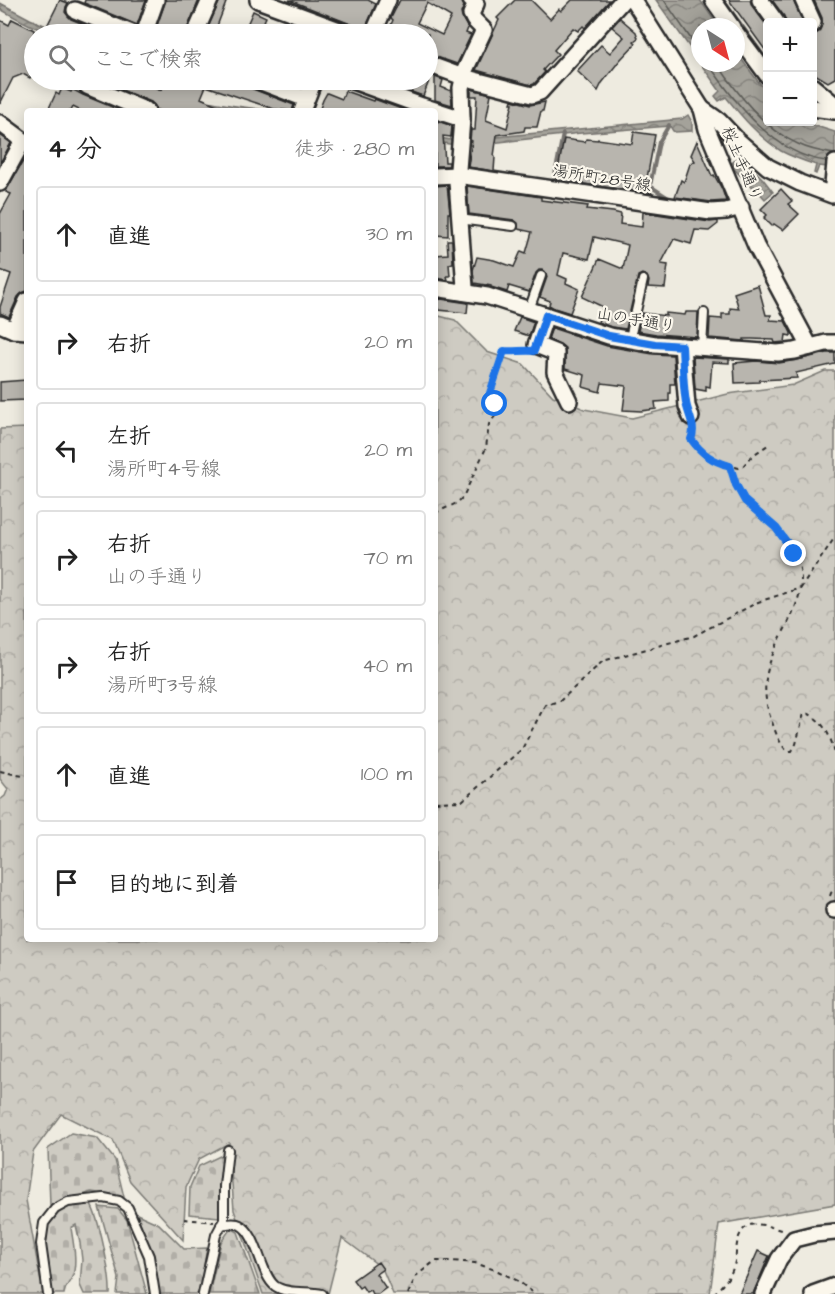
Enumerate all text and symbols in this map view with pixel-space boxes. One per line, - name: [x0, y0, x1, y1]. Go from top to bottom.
- north arrow: [691, 18, 745, 72]
- map controls: [763, 18, 817, 126]
- button: +: [763, 18, 817, 72]
- search box: [24, 24, 438, 90]
- icon: search: [45, 41, 78, 74]
- text: ここで検索: [93, 44, 203, 75]
- button: −: [763, 72, 817, 126]
- street label: 桜土手通り: [716, 123, 768, 205]
- text: 4 分: [48, 131, 102, 167]
- text: 徒歩 · 280 m: [295, 135, 414, 163]
- street label: 湯所町28号線: [551, 159, 653, 197]
- icon: ahead: [50, 218, 83, 251]
- text: 30 m: [366, 220, 412, 248]
- text: 直進: [107, 221, 151, 252]
- street label: 山の手通り: [595, 302, 677, 338]
- icon: right: [50, 326, 83, 359]
- text: 20 m: [364, 328, 412, 356]
- text: 右折: [107, 329, 151, 360]
- route start: [481, 390, 507, 416]
- text: 左折: [107, 421, 151, 452]
- icon: left: [50, 434, 83, 467]
- text: 20 m: [364, 436, 412, 464]
- text: 湯所町4号線: [107, 455, 221, 483]
- text: 右折: [107, 529, 151, 560]
- route end: [780, 540, 806, 566]
- icon: right: [50, 542, 83, 575]
- text: 70 m: [364, 544, 412, 572]
- text: 山の手通り: [107, 563, 207, 591]
- text: 右折: [107, 637, 151, 668]
- icon: right: [50, 650, 83, 683]
- text: 40 m: [362, 652, 412, 680]
- text: 湯所町3号線: [107, 671, 217, 699]
- icon: ahead: [50, 758, 83, 791]
- text: 100 m: [361, 760, 412, 788]
- text: 直進: [107, 761, 151, 792]
- icon: arrive: [50, 866, 83, 899]
- text: 目的地に到着: [107, 869, 239, 900]

